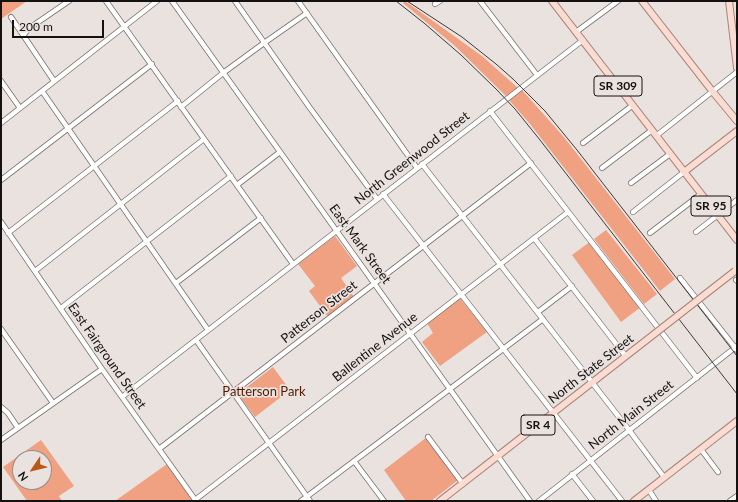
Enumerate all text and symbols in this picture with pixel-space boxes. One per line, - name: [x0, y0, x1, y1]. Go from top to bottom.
- scale bar: [14, 12, 106, 38]
- text: 200 m: [19, 19, 53, 34]
- road number: SR 309: [594, 76, 642, 96]
- street label: North Greenwood Street: [351, 108, 473, 208]
- road number: SR 95: [691, 196, 731, 216]
- street label: East Mark Street: [326, 201, 394, 287]
- street label: Patterson Street: [278, 277, 360, 347]
- street label: East Fairground Street: [64, 300, 150, 412]
- street label: Ballentine Avenue: [329, 309, 421, 385]
- street label: North State Street: [545, 331, 637, 407]
- street label: North Main Street: [585, 377, 677, 453]
- park label: Patterson Park: [222, 384, 306, 400]
- road number: SR 4: [521, 415, 555, 435]
- north arrow: [12, 450, 52, 490]
- text: N: [15, 469, 30, 484]

